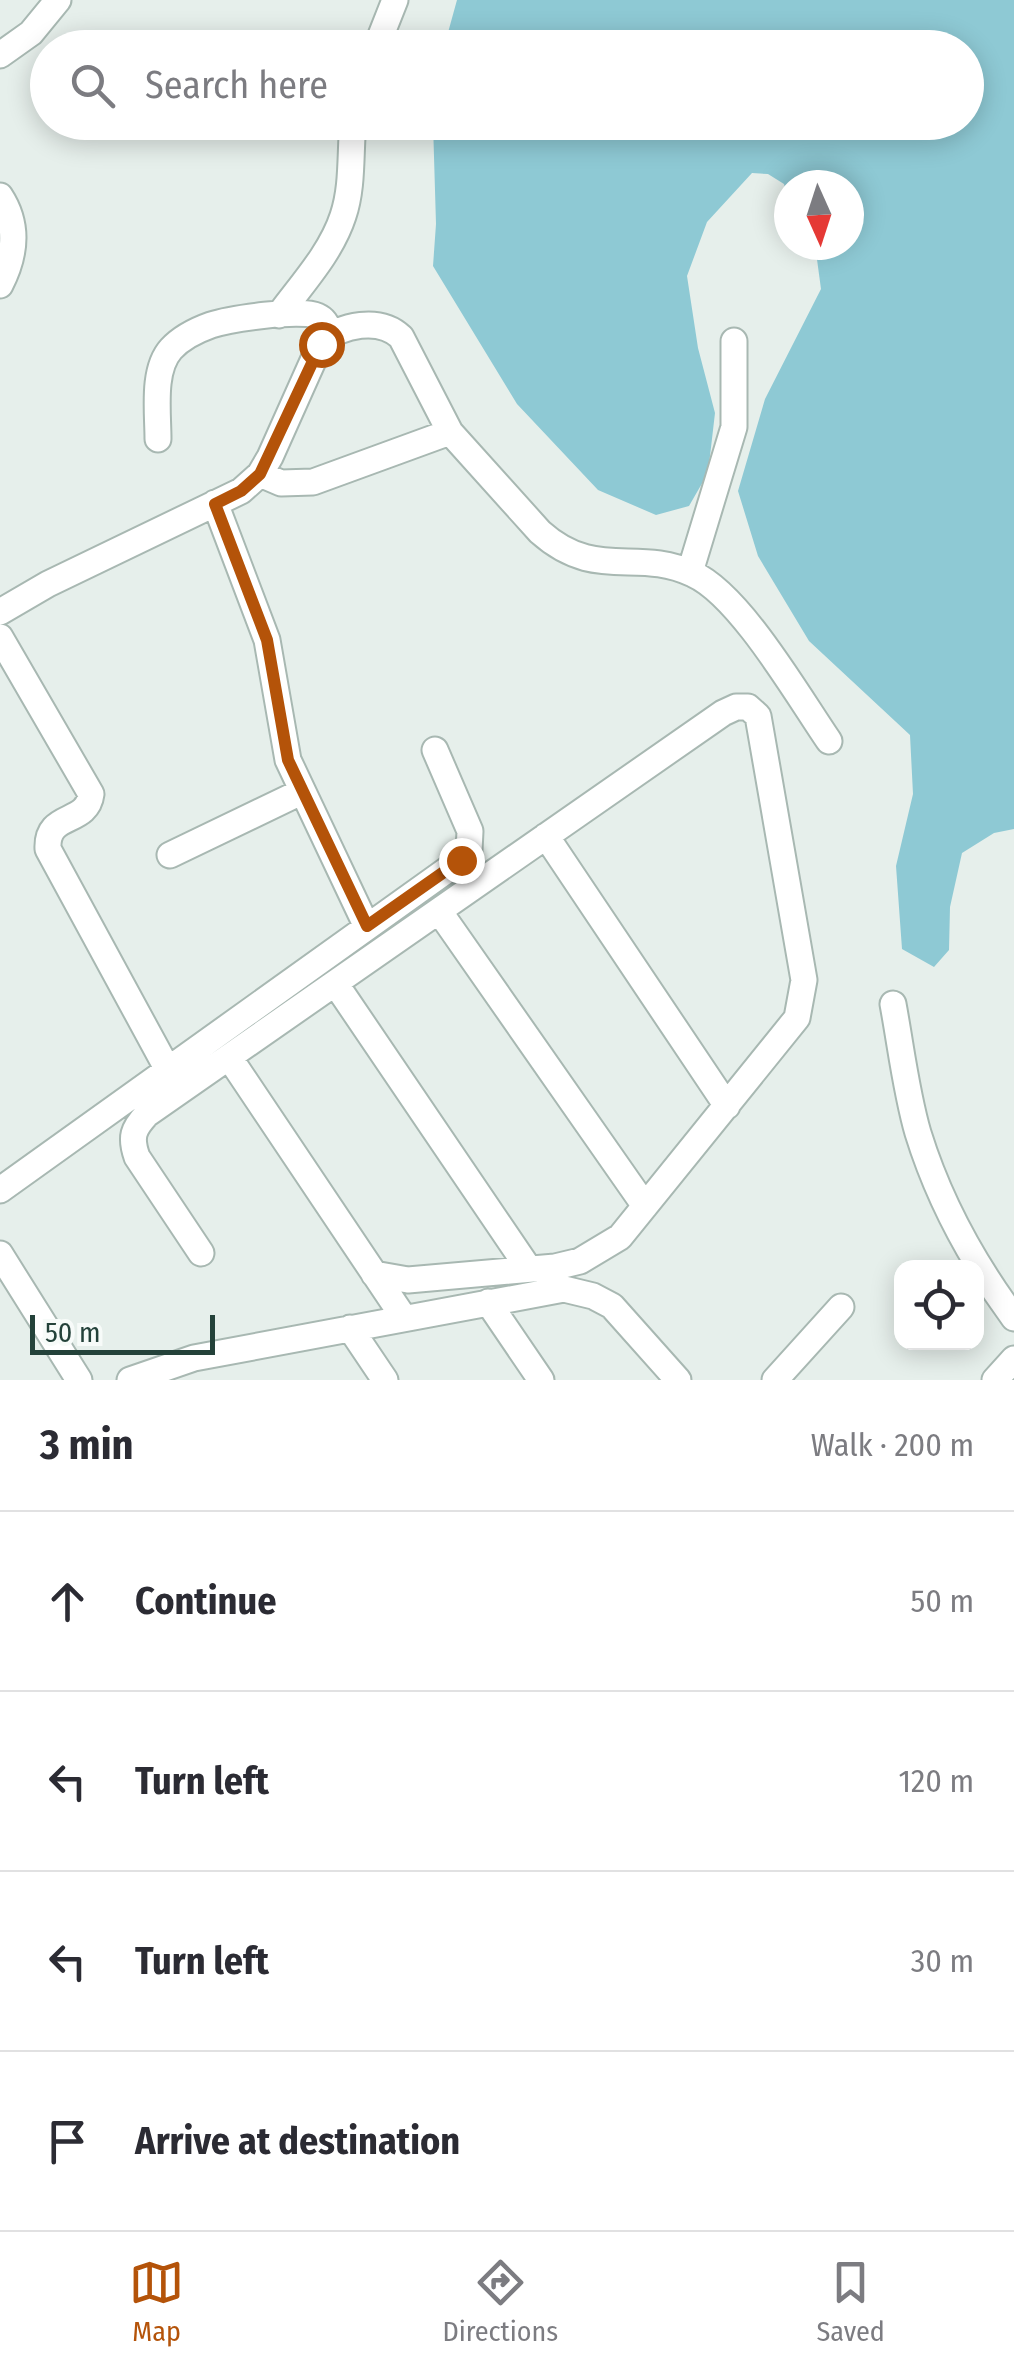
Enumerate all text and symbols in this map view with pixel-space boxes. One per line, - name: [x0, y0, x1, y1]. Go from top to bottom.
- search box: [30, 30, 984, 140]
- icon: search: [65, 58, 120, 113]
- text: Search here: [145, 62, 328, 108]
- north arrow: [774, 170, 864, 260]
- route start: [299, 322, 345, 368]
- route end: [439, 838, 485, 884]
- map controls: [894, 1260, 984, 1350]
- button: locate: [894, 1260, 984, 1350]
- scale bar: [30, 1310, 215, 1354]
- text: 50 m: [45, 1316, 101, 1349]
- text: 3 min: [40, 1420, 134, 1470]
- text: Walk · 200 m: [811, 1426, 974, 1464]
- icon: ahead: [40, 1574, 95, 1629]
- text: Continue: [135, 1578, 276, 1624]
- text: 50 m: [911, 1582, 974, 1620]
- icon: left: [40, 1754, 95, 1809]
- text: Turn left: [135, 1758, 269, 1804]
- text: 120 m: [899, 1762, 974, 1800]
- icon: left: [40, 1934, 95, 1989]
- text: Turn left: [135, 1938, 269, 1984]
- text: 30 m: [911, 1942, 974, 1980]
- icon: arrive: [40, 2114, 95, 2169]
- text: Arrive at destination: [135, 2118, 460, 2164]
- tab: Map: [129, 2255, 184, 2348]
- tab: Directions: [442, 2255, 558, 2348]
- tab: Saved: [816, 2255, 885, 2348]

